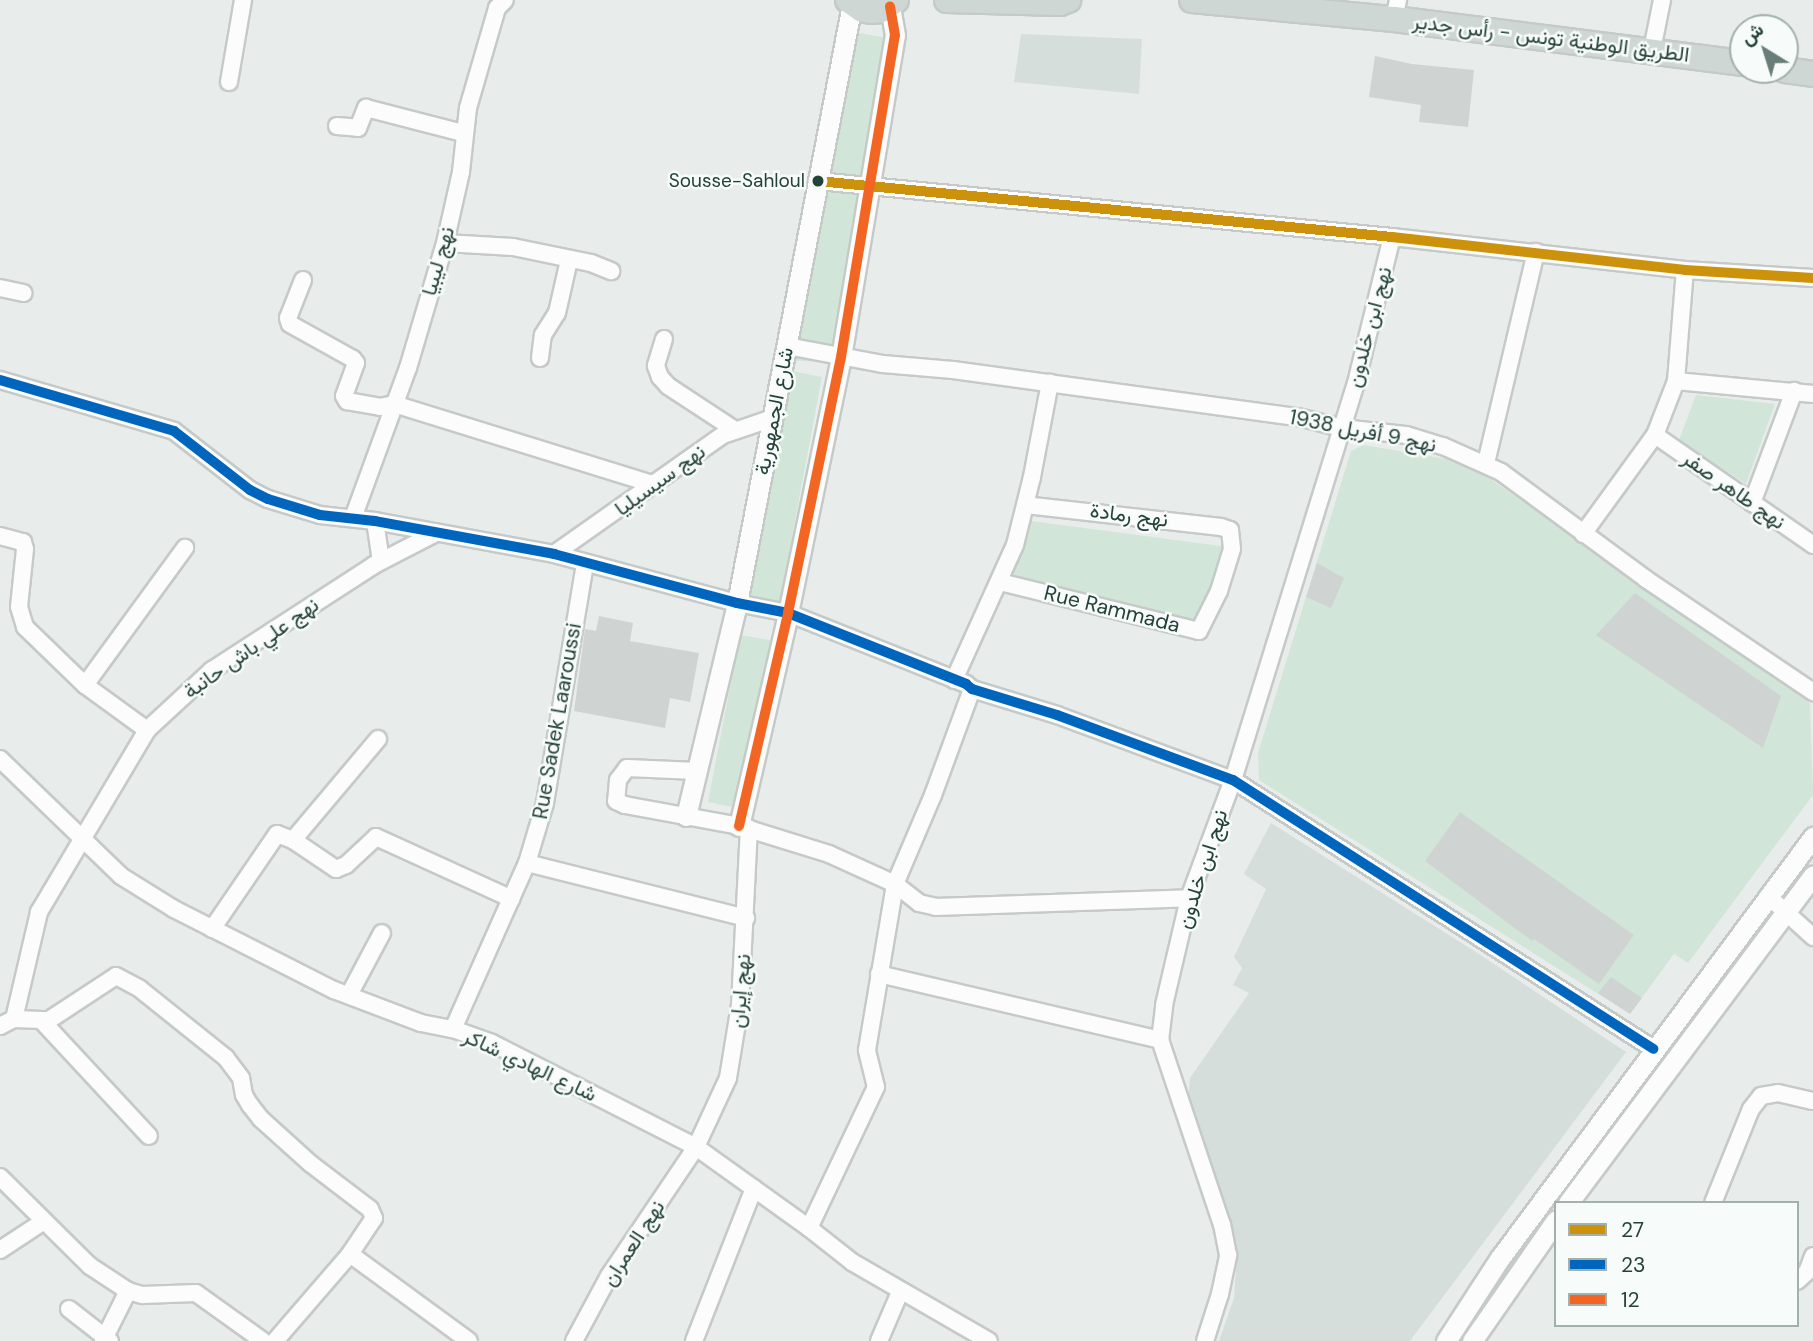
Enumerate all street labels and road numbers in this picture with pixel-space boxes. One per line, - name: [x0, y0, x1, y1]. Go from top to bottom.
- street label: الطريق الوطنية تونس - رأس جدير: [1411, 9, 1691, 67]
- street label: نهج ليبيا: [416, 224, 460, 298]
- street label: نهج ابن خلدون: [1341, 264, 1397, 390]
- street label: شارع الجمهورية: [749, 345, 799, 477]
- street label: نهج 9 أفريل 1938: [1287, 404, 1439, 458]
- street label: نهج سيسيليا: [610, 439, 710, 521]
- street label: نهج طاهر صفر: [1678, 445, 1790, 535]
- street label: نهج رمادة: [1088, 498, 1170, 532]
- street label: Rue Rammada: [1041, 580, 1183, 638]
- street label: نهج علي باش حانبة: [179, 592, 323, 704]
- street label: Rue Sadek Laaroussi: [527, 621, 587, 821]
- street label: نهج ابن خلدون: [1171, 806, 1233, 932]
- street label: نهج إيران: [724, 953, 756, 1029]
- street label: شارع الهادي شاكر: [459, 1023, 601, 1107]
- street label: نهج العمران: [596, 1195, 670, 1291]

